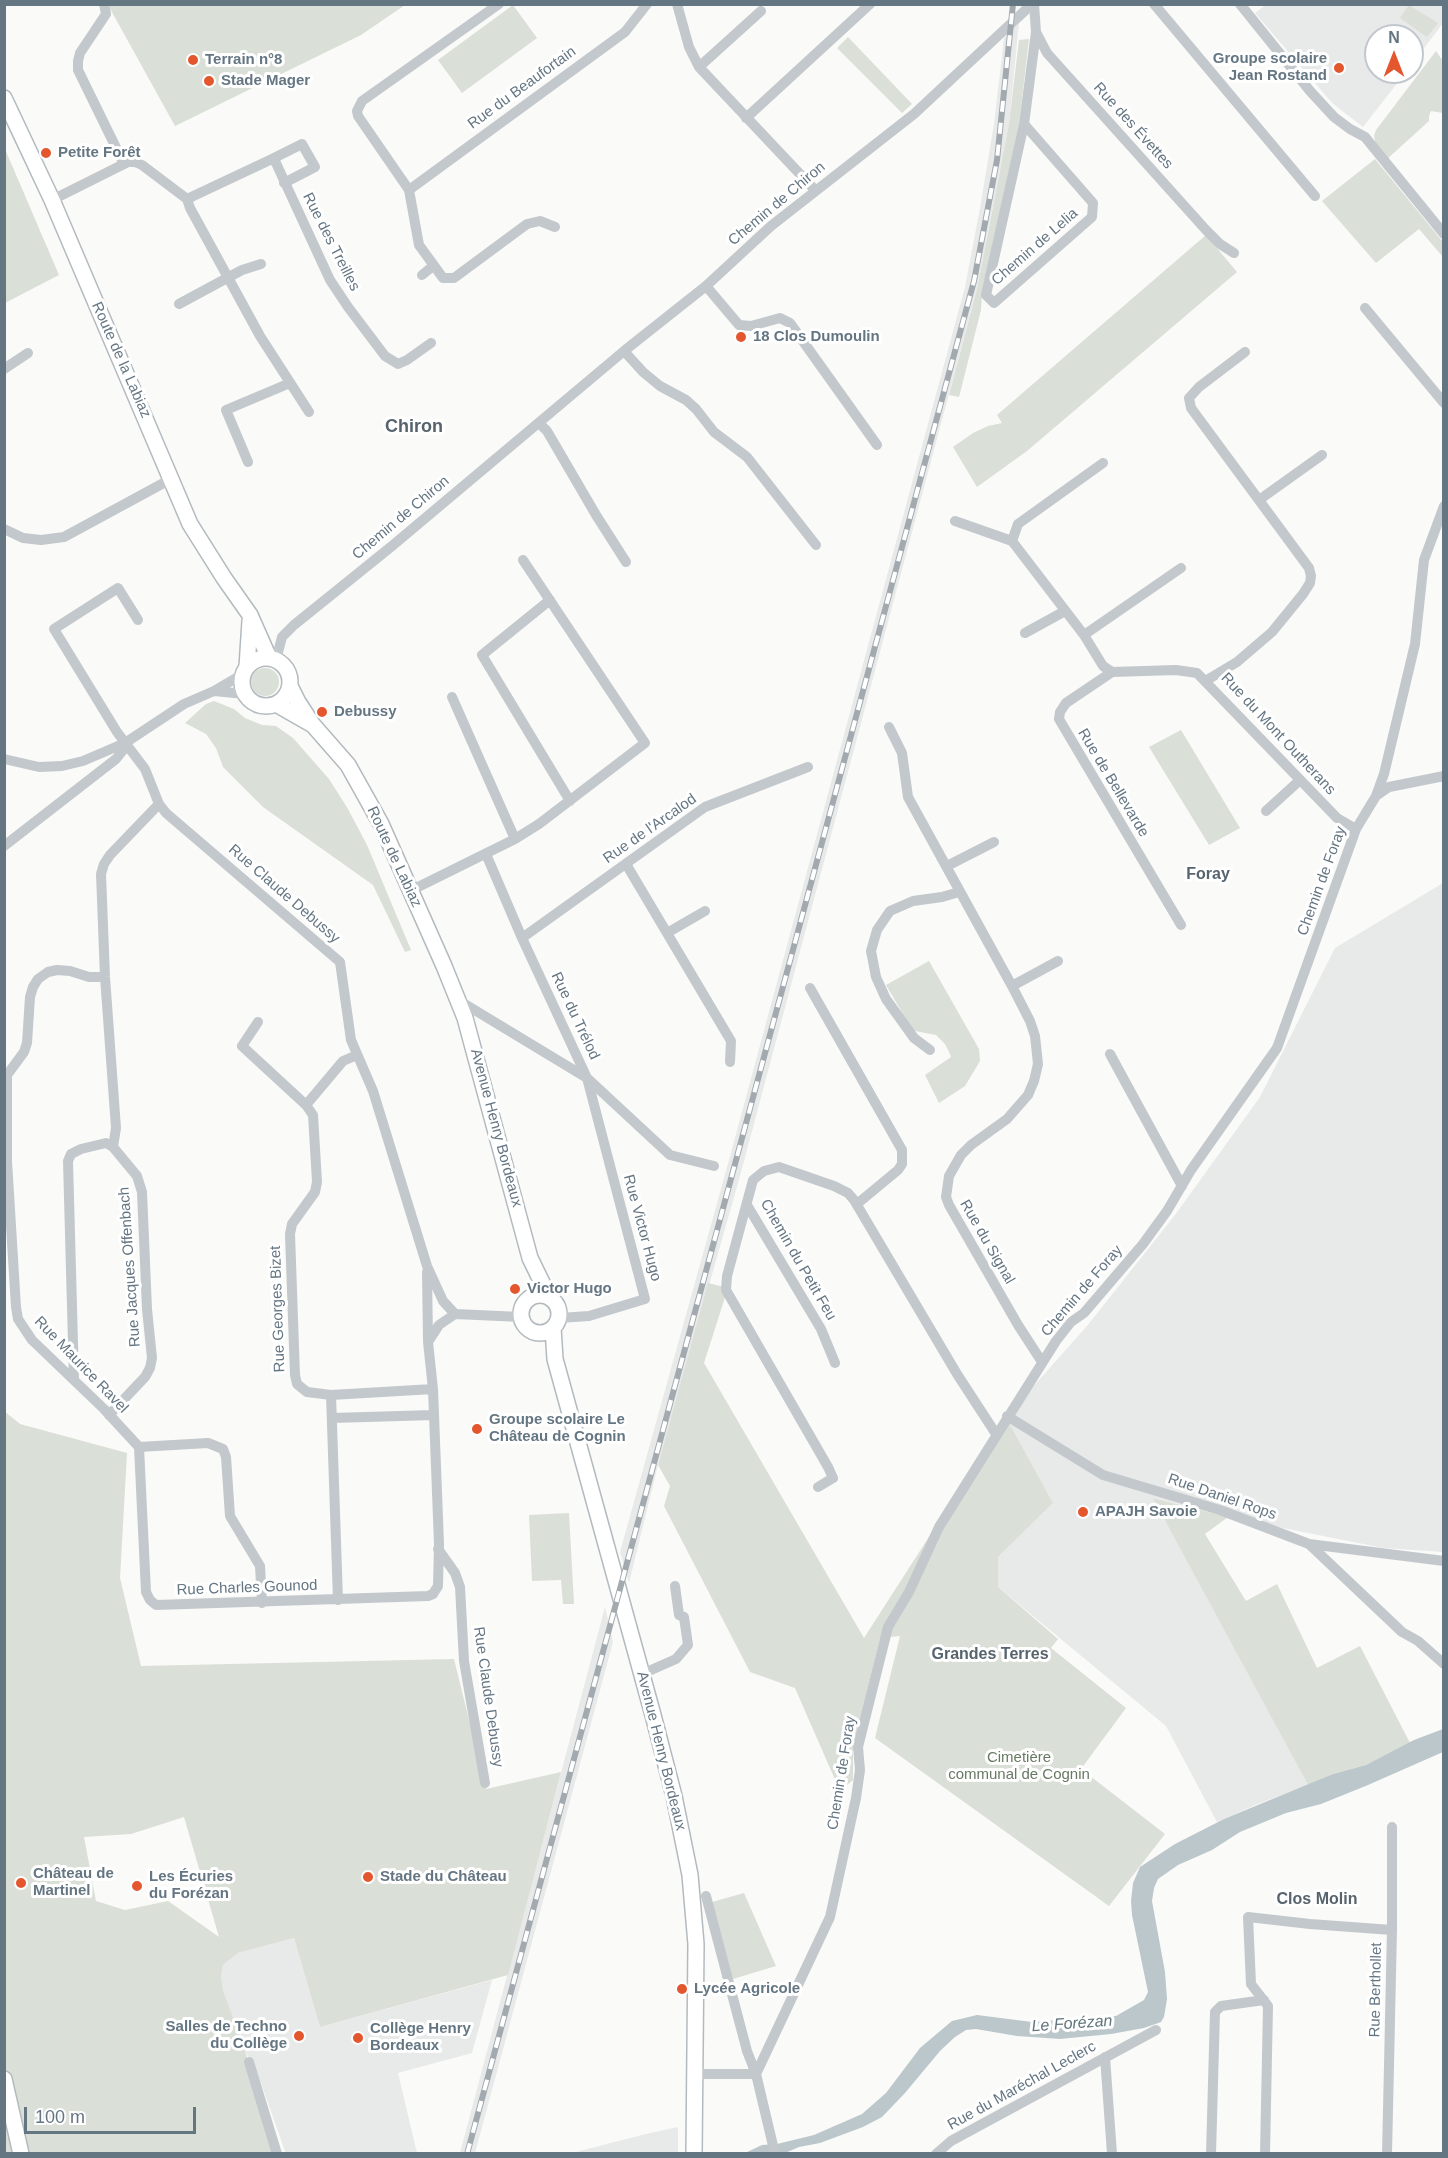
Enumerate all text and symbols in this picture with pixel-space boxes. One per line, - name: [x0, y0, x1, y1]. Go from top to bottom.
- north arrow: [1364, 24, 1424, 84]
- text: N: [1388, 29, 1400, 46]
- street label: Rue du Beaufortain: [464, 43, 580, 133]
- place label: Groupe scolaire Jean Rostand: [1213, 50, 1327, 85]
- place label: Terrain n°8: [205, 51, 282, 69]
- marker: Terrain n°8: [186, 53, 200, 67]
- marker: Groupe scolaire Jean Rostand: [1332, 61, 1346, 75]
- place label: Stade Mager: [221, 72, 310, 90]
- marker: Stade Mager: [202, 74, 216, 88]
- street label: Rue des Évettes: [1089, 79, 1177, 173]
- place label: Petite Forêt: [58, 144, 141, 162]
- marker: Petite Forêt: [39, 146, 53, 160]
- street label: Chemin de Chiron: [725, 158, 829, 250]
- street label: Rue des Treilles: [299, 190, 363, 294]
- street label: Chemin de Lelia: [988, 205, 1082, 289]
- street label: Route de la Labiaz: [87, 299, 155, 421]
- place label: 18 Clos Dumoulin: [753, 328, 880, 346]
- marker: 18 Clos Dumoulin: [734, 330, 748, 344]
- district label: Chiron: [385, 416, 443, 438]
- street label: Chemin de Chiron: [349, 472, 453, 564]
- street label: Rue du Mont Outherans: [1217, 669, 1339, 799]
- place label: Debussy: [334, 703, 397, 721]
- marker: Debussy: [315, 705, 329, 719]
- street label: Rue de Bellevarde: [1074, 725, 1152, 841]
- street label: Rue de l'Arcalod: [600, 790, 700, 868]
- street label: Route de Labiaz: [363, 804, 425, 910]
- street label: Chemin de Foray: [1294, 824, 1350, 938]
- street label: Rue Claude Debussy: [225, 841, 343, 947]
- district label: Foray: [1186, 865, 1230, 885]
- street label: Rue du Trélod: [547, 969, 603, 1063]
- street label: Avenue Henry Bordeaux: [466, 1047, 526, 1209]
- street label: Rue Victor Hugo: [619, 1173, 665, 1283]
- street label: Rue Jacques Offenbach: [115, 1186, 145, 1348]
- street label: Chemin du Petit Feu: [756, 1196, 840, 1324]
- street label: Rue du Signal: [956, 1197, 1018, 1287]
- street label: Chemin de Foray: [1037, 1242, 1127, 1340]
- street label: Rue Georges Bizet: [267, 1245, 289, 1373]
- place label: Victor Hugo: [527, 1280, 612, 1298]
- marker: Victor Hugo: [508, 1282, 522, 1296]
- street label: Rue Maurice Ravel: [30, 1313, 132, 1417]
- place label: Groupe scolaire Le Château de Cognin: [489, 1411, 626, 1446]
- marker: Groupe scolaire Le Château de Cognin: [470, 1422, 484, 1436]
- street label: Rue Daniel Rops: [1165, 1470, 1279, 1524]
- place label: APAJH Savoie: [1095, 1503, 1197, 1521]
- marker: APAJH Savoie: [1076, 1505, 1090, 1519]
- street label: Rue Charles Gounod: [176, 1577, 318, 1599]
- street label: Rue Claude Debussy: [469, 1626, 507, 1768]
- district label: Grandes Terres: [931, 1645, 1049, 1665]
- street label: Avenue Henry Bordeaux: [633, 1670, 689, 1832]
- street label: Chemin de Foray: [824, 1715, 860, 1831]
- park label: Cimetière communal de Cognin: [948, 1749, 1090, 1784]
- place label: Château de Martinel: [33, 1865, 114, 1900]
- place label: Les Écuries du Forézan: [149, 1868, 233, 1903]
- place label: Stade du Château: [380, 1868, 507, 1886]
- marker: Stade du Château: [361, 1870, 375, 1884]
- marker: Château de Martinel: [14, 1876, 28, 1890]
- marker: Les Écuries du Forézan: [130, 1879, 144, 1893]
- district label: Clos Molin: [1277, 1890, 1357, 1910]
- street label: Rue Berthollet: [1366, 1942, 1386, 2038]
- place label: Lycée Agricole: [694, 1980, 800, 1998]
- marker: Lycée Agricole: [675, 1982, 689, 1996]
- water label: Le Forézan: [1031, 2012, 1113, 2036]
- place label: Salles de Techno du Collège: [166, 2018, 287, 2053]
- place label: Collège Henry Bordeaux: [370, 2020, 471, 2055]
- marker: Salles de Techno du Collège: [292, 2029, 306, 2043]
- marker: Collège Henry Bordeaux: [351, 2031, 365, 2045]
- street label: Rue du Maréchal Leclerc: [945, 2038, 1099, 2134]
- scale bar: [27, 2095, 200, 2133]
- text: 100 m: [35, 2107, 85, 2127]

